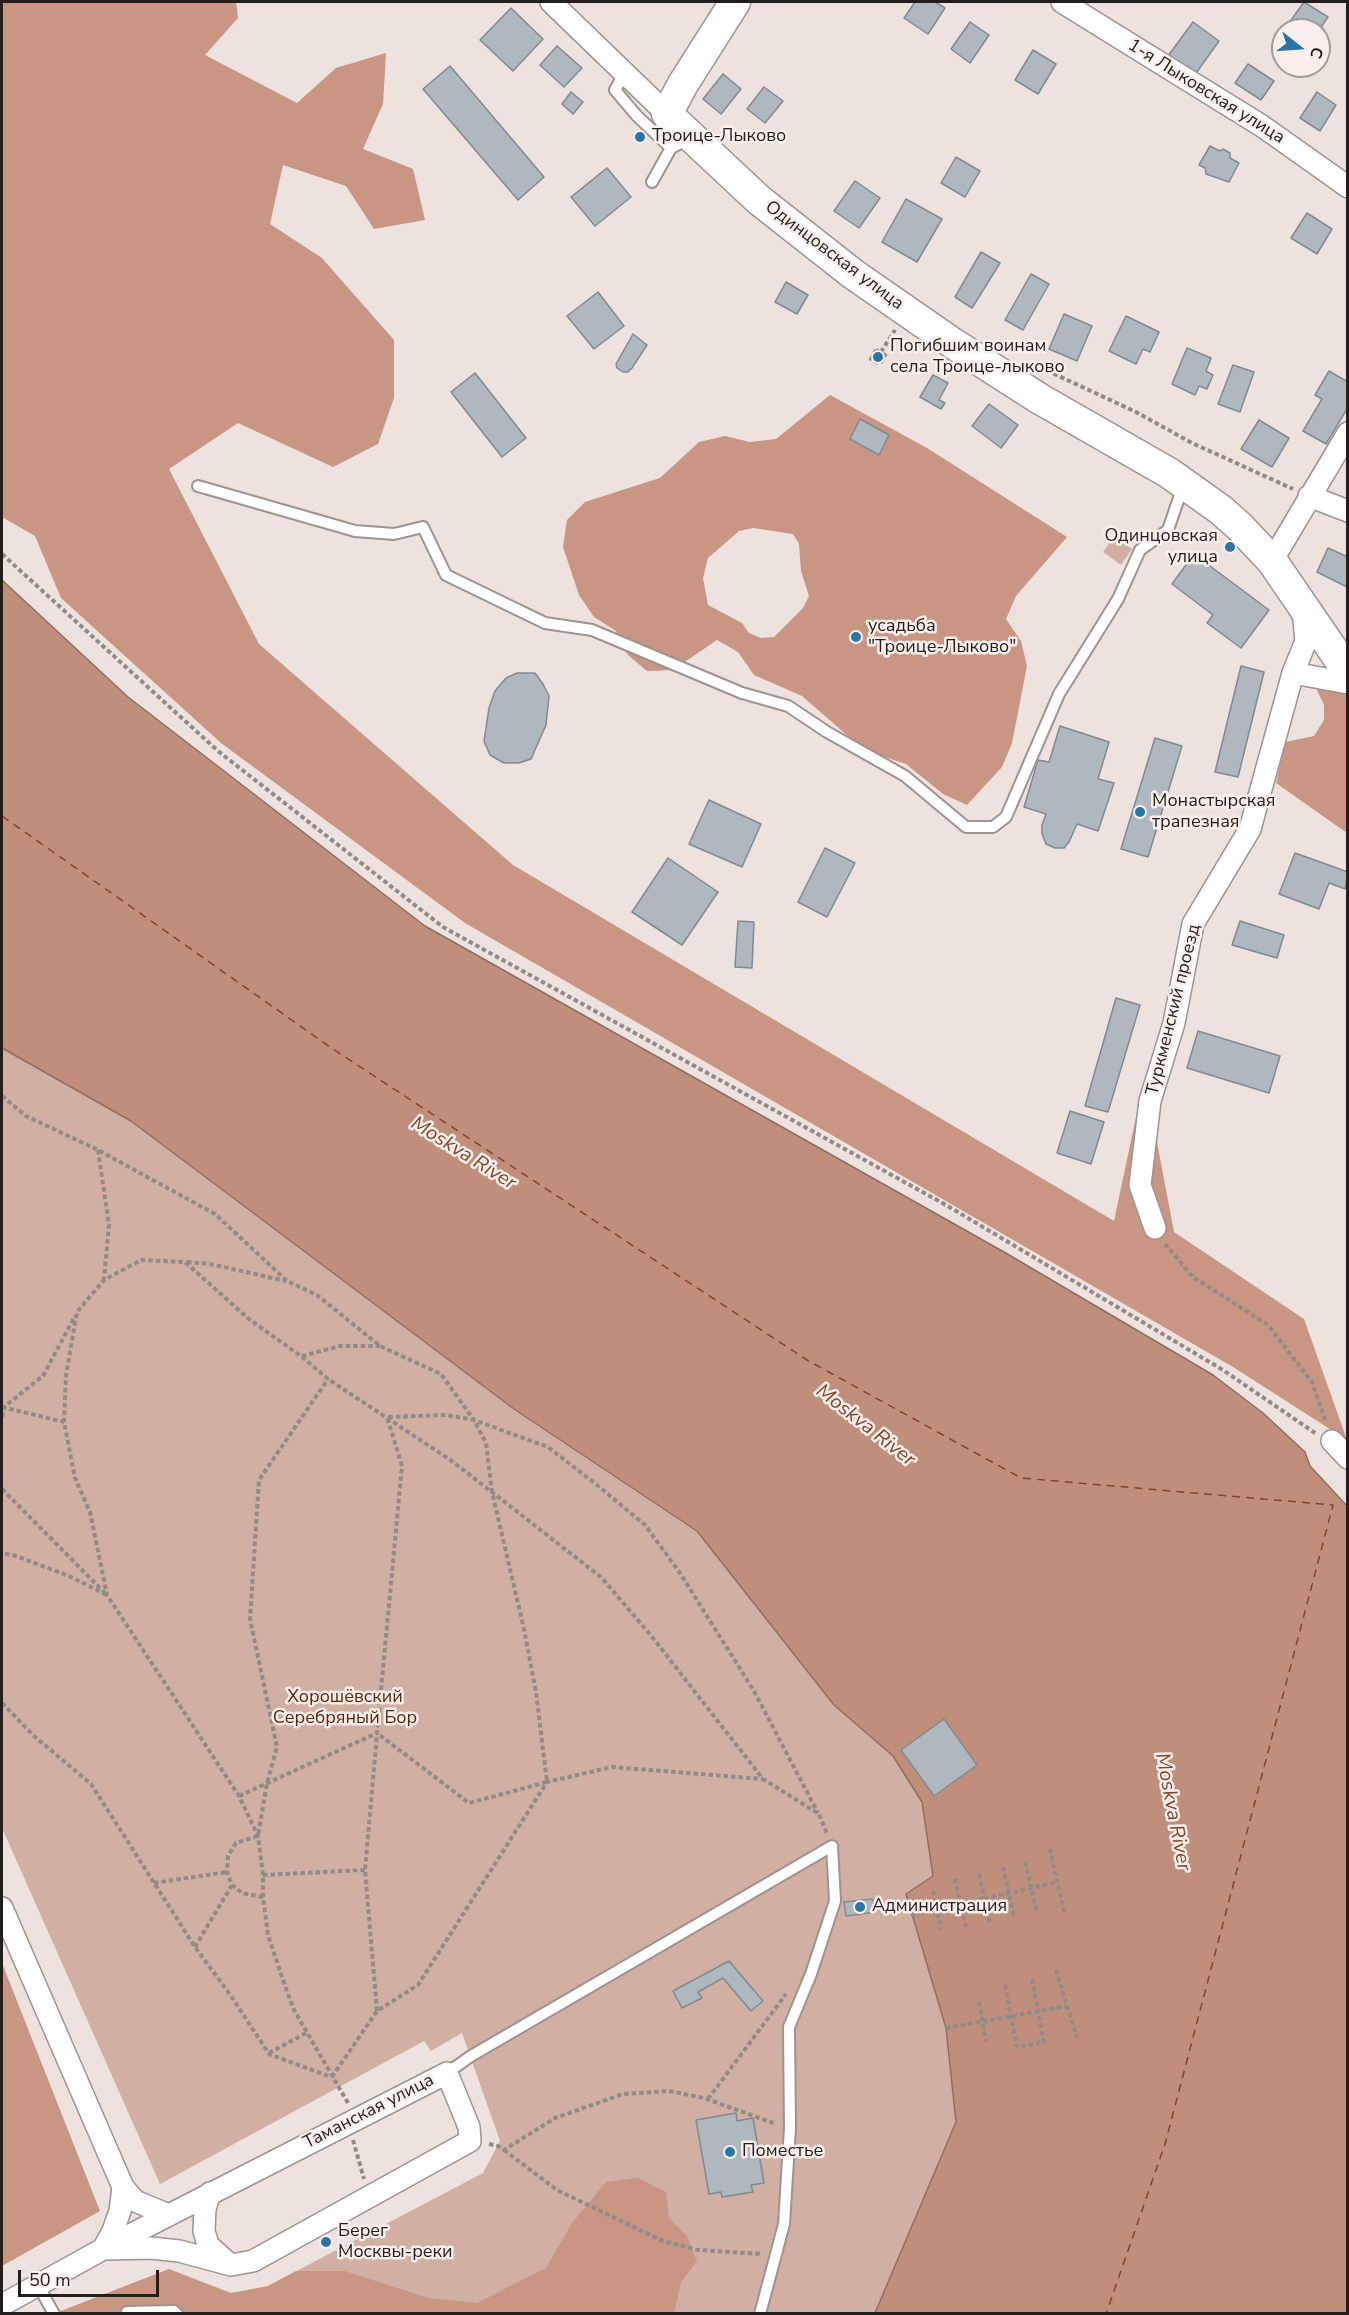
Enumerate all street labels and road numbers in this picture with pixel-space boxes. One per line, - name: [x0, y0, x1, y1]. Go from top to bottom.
- street label: 1-я Лыковская улица: [1124, 35, 1288, 149]
- street label: Одинцовская улица: [760, 197, 908, 315]
- street label: Туркменский проезд: [1142, 922, 1206, 1098]
- street label: Таманская улица: [300, 2070, 438, 2154]

